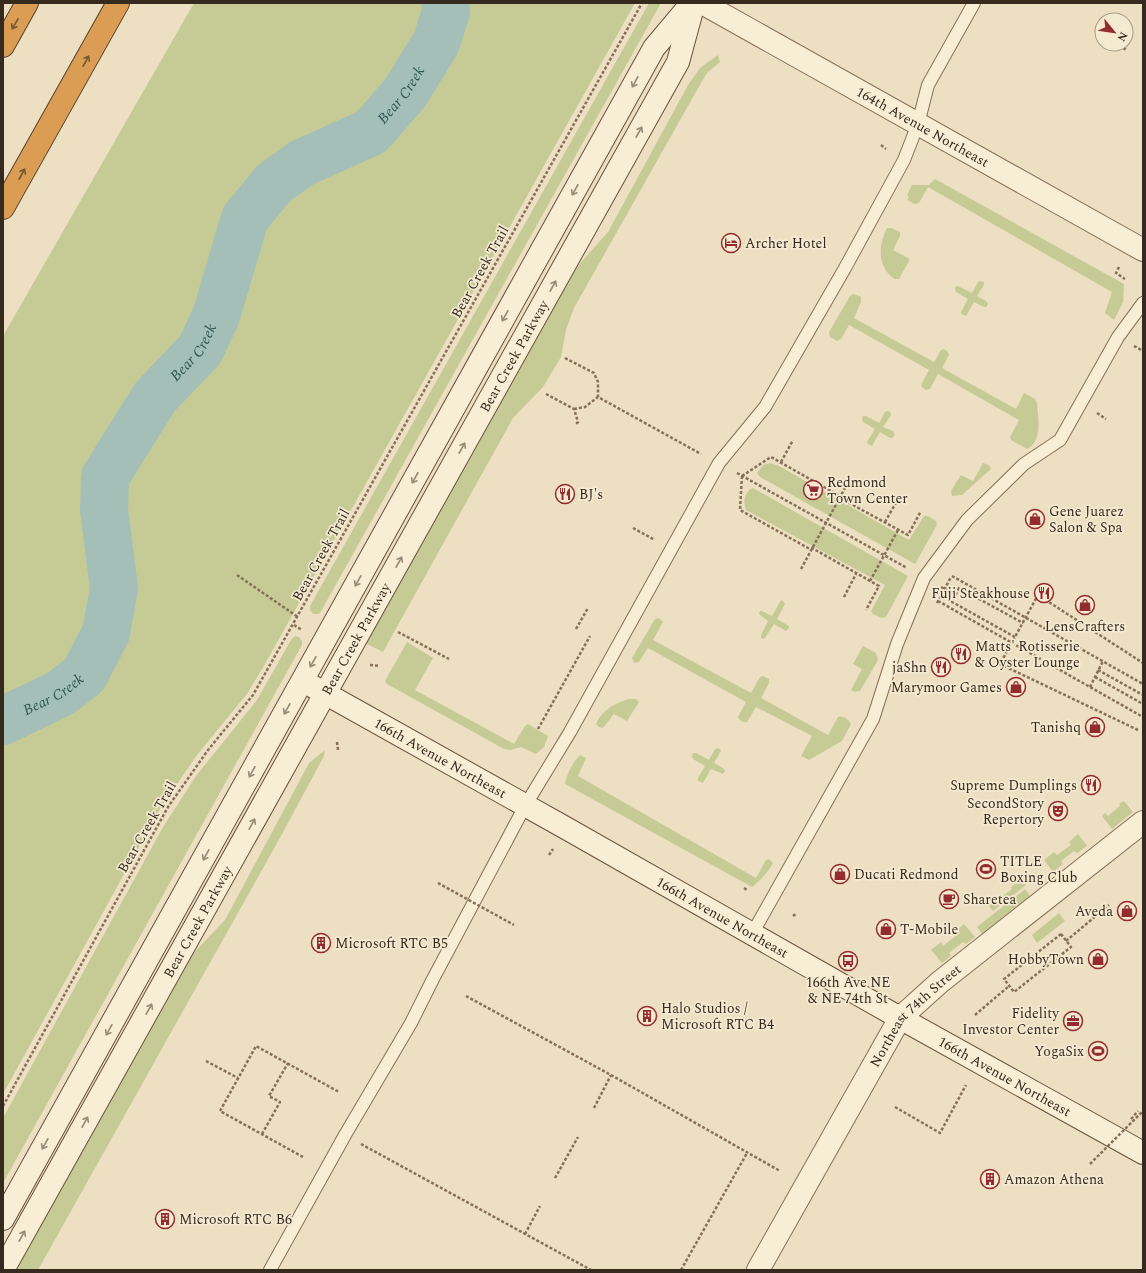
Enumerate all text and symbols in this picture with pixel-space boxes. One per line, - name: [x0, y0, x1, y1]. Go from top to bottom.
- north arrow: [1094, 12, 1134, 52]
- one-way arrow: [11, 18, 19, 30]
- text: N: [1113, 29, 1132, 45]
- one-way arrow: [82, 55, 90, 67]
- water label: Bear Creek: [372, 61, 431, 129]
- one-way arrow: [631, 76, 639, 88]
- street label: 164th Avenue Northeast: [852, 81, 993, 172]
- one-way arrow: [635, 126, 643, 138]
- one-way arrow: [19, 168, 27, 180]
- one-way arrow: [571, 184, 578, 196]
- street label: Bear Creek Trail: [446, 222, 514, 322]
- hotel icon: Archer Hotel: [720, 232, 742, 254]
- place label: Archer Hotel: [745, 233, 827, 254]
- one-way arrow: [549, 280, 557, 292]
- street label: Bear Creek Parkway: [474, 295, 554, 416]
- one-way arrow: [501, 310, 509, 322]
- water label: Bear Creek: [164, 320, 222, 387]
- one-way arrow: [459, 442, 466, 454]
- one-way arrow: [411, 472, 418, 484]
- place label: Redmond Town Center: [827, 472, 908, 509]
- supermarket icon: Redmond Town Center: [802, 479, 824, 501]
- restaurant icon: BJ's: [554, 483, 576, 505]
- place label: BJ's: [579, 484, 603, 505]
- place label: Gene Juarez Salon & Spa: [1049, 501, 1124, 538]
- street label: Bear Creek Trail: [287, 505, 355, 605]
- shop icon: Gene Juarez Salon & Spa: [1024, 508, 1046, 530]
- one-way arrow: [395, 556, 403, 568]
- one-way arrow: [353, 575, 361, 587]
- street label: Bear Creek Parkway: [316, 578, 396, 699]
- restaurant icon: Fuji Steakhouse: [1033, 582, 1055, 604]
- place label: Fuji Steakhouse: [931, 583, 1030, 604]
- shop icon: LensCrafters: [1074, 594, 1096, 616]
- place label: LensCrafters: [1045, 616, 1125, 637]
- place label: Matts' Rotisserie & Oyster Lounge: [975, 636, 1080, 673]
- restaurant icon: Matts' Rotisserie & Oyster Lounge: [950, 643, 972, 665]
- one-way arrow: [309, 655, 316, 667]
- restaurant icon: jaShn: [930, 656, 952, 678]
- place label: jaShn: [892, 657, 927, 678]
- water label: Bear Creek: [19, 668, 89, 721]
- shop icon: Marymoor Games: [1005, 676, 1027, 698]
- place label: Marymoor Games: [891, 677, 1002, 698]
- one-way arrow: [282, 703, 290, 715]
- street label: 166th Avenue Northeast: [370, 712, 511, 803]
- shop icon: Tanishq: [1084, 716, 1106, 738]
- place label: Tanishq: [1031, 717, 1081, 738]
- one-way arrow: [247, 766, 255, 778]
- restaurant icon: Supreme Dumplings: [1080, 774, 1102, 796]
- place label: Supreme Dumplings: [950, 775, 1077, 796]
- street label: Bear Creek Trail: [112, 777, 182, 877]
- place label: SecondStory Repertory: [967, 793, 1045, 830]
- theatre icon: SecondStory Repertory: [1047, 800, 1069, 822]
- one-way arrow: [249, 818, 256, 830]
- one-way arrow: [201, 849, 209, 861]
- place label: TITLE Boxing Club: [1000, 851, 1077, 888]
- sports icon: TITLE Boxing Club: [975, 858, 997, 880]
- street label: Bear Creek Parkway: [158, 861, 238, 982]
- shop icon: Ducati Redmond: [829, 863, 851, 885]
- place label: Ducati Redmond: [854, 864, 959, 885]
- street label: 166th Avenue Northeast: [652, 871, 793, 963]
- cafe icon: Sharetea: [938, 888, 960, 910]
- place label: Sharetea: [963, 889, 1016, 910]
- shop icon: Aveda: [1116, 900, 1138, 922]
- place label: Aveda: [1075, 901, 1113, 922]
- shop icon: T-Mobile: [875, 918, 897, 940]
- place label: T-Mobile: [900, 919, 958, 940]
- building icon: Microsoft RTC B5: [310, 932, 332, 954]
- place label: Microsoft RTC B5: [335, 933, 448, 954]
- shop icon: HobbyTown: [1087, 948, 1109, 970]
- place label: HobbyTown: [1008, 949, 1084, 970]
- bus stop icon: 166th Ave NE & NE 74th St: [837, 950, 859, 972]
- street label: Northeast 74th Street: [864, 959, 966, 1071]
- place label: 166th Ave NE & NE 74th St: [806, 972, 890, 1009]
- place label: Halo Studios / Microsoft RTC B4: [661, 998, 774, 1035]
- one-way arrow: [145, 1003, 153, 1015]
- place label: Fidelity Investor Center: [962, 1003, 1060, 1040]
- building icon: Halo Studios / Microsoft RTC B4: [636, 1005, 658, 1027]
- office icon: Fidelity Investor Center: [1062, 1010, 1084, 1032]
- one-way arrow: [104, 1024, 112, 1036]
- street label: 166th Avenue Northeast: [934, 1031, 1075, 1122]
- sports icon: YogaSix: [1087, 1040, 1109, 1062]
- place label: YogaSix: [1034, 1041, 1084, 1062]
- one-way arrow: [82, 1117, 90, 1129]
- one-way arrow: [41, 1137, 49, 1149]
- building icon: Amazon Athena: [979, 1168, 1001, 1190]
- place label: Amazon Athena: [1004, 1169, 1104, 1190]
- building icon: Microsoft RTC B6: [154, 1208, 176, 1230]
- place label: Microsoft RTC B6: [179, 1209, 292, 1230]
- one-way arrow: [19, 1230, 27, 1242]

